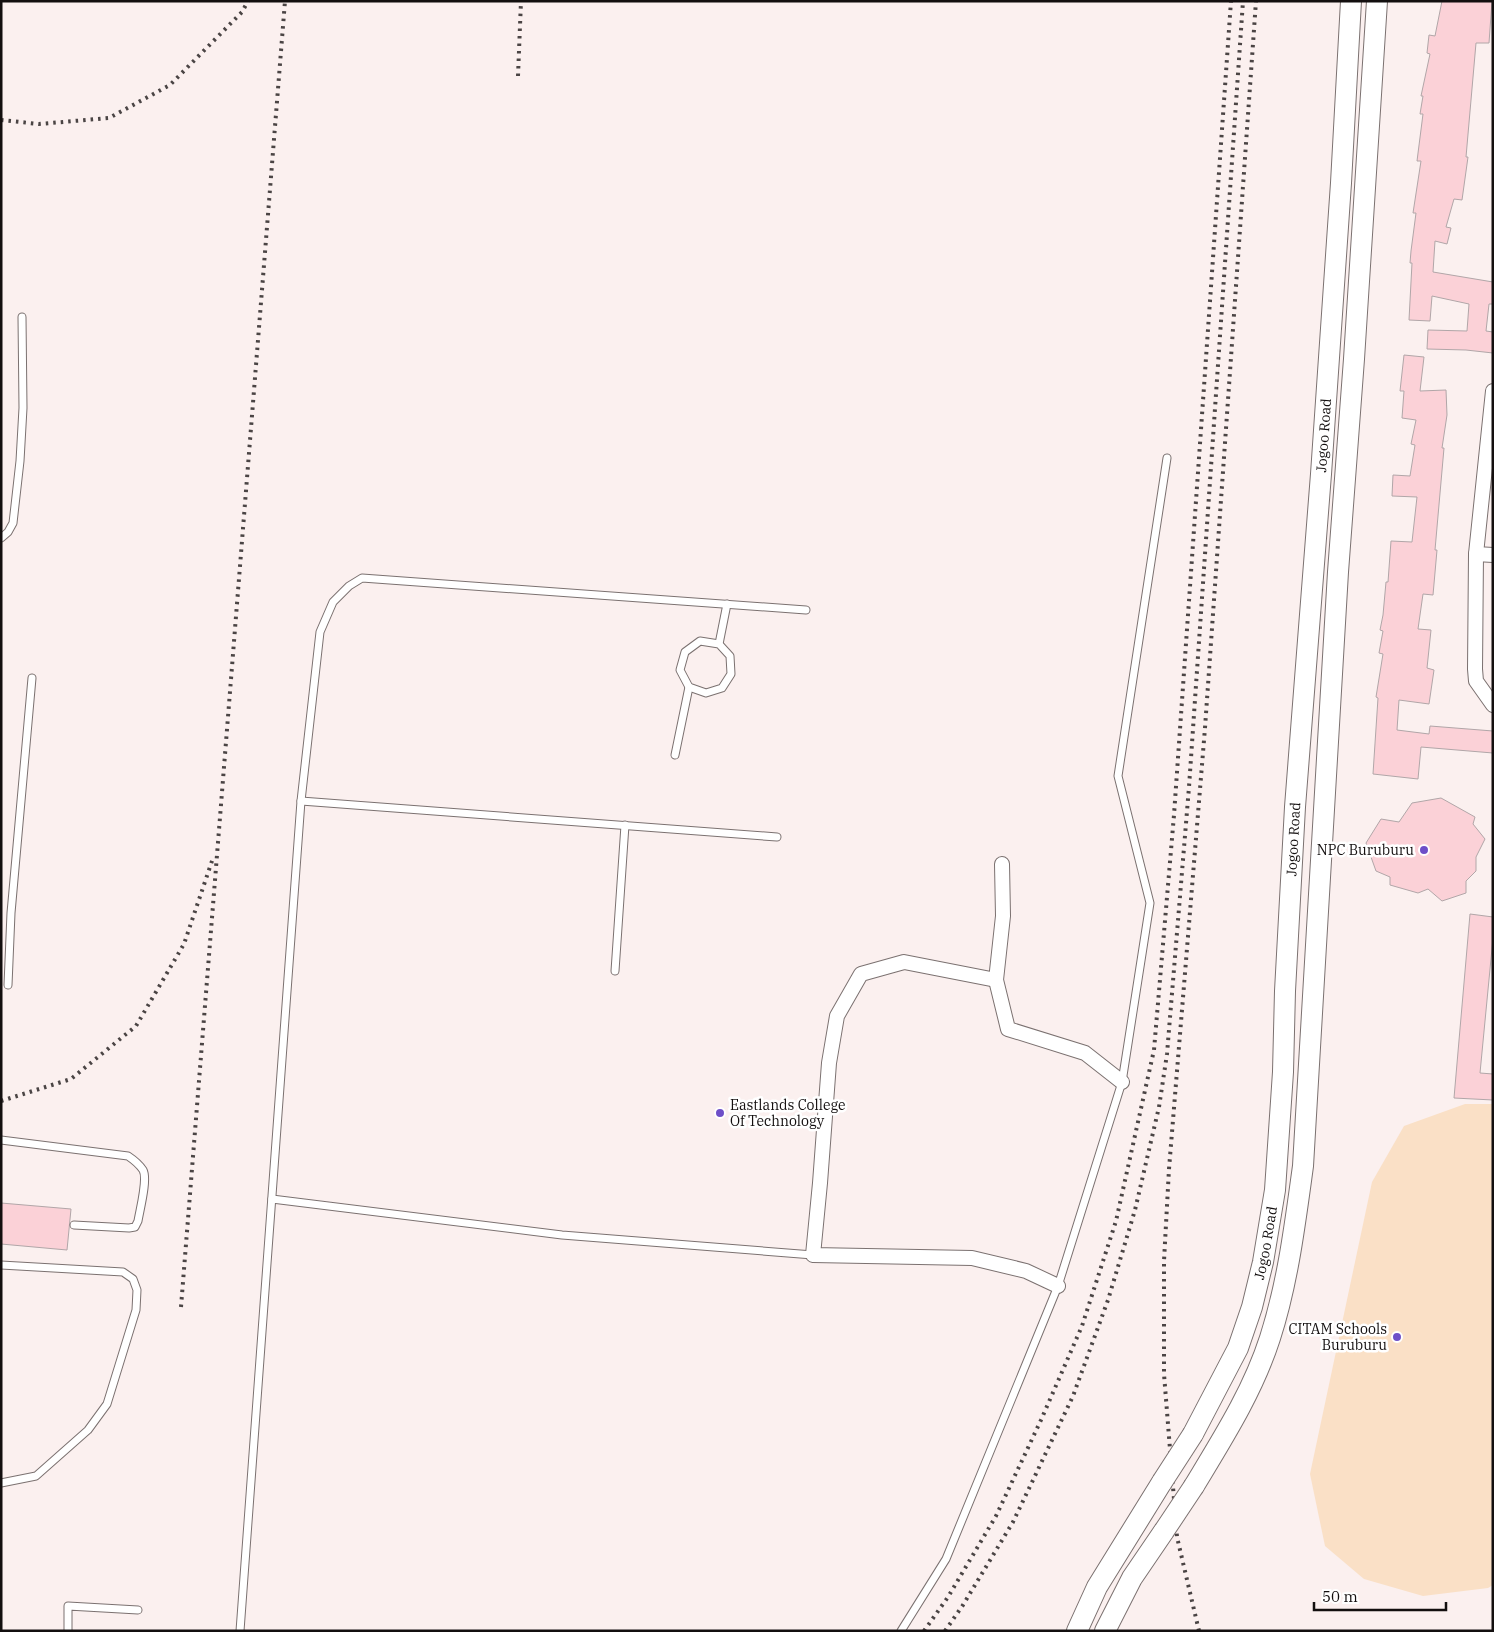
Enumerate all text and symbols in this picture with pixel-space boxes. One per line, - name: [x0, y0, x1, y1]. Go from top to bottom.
- street label: Jogoo Road: [1312, 397, 1335, 473]
- street label: Jogoo Road: [1282, 801, 1304, 877]
- place label: NPC Buruburu: [1317, 841, 1414, 859]
- marker: NPC Buruburu: [1418, 844, 1430, 856]
- place label: Eastlands College Of Technology: [730, 1096, 845, 1130]
- marker: Eastlands College Of Technology: [714, 1107, 726, 1119]
- street label: Jogoo Road: [1250, 1204, 1281, 1282]
- place label: CITAM Schools Buruburu: [1288, 1320, 1387, 1354]
- marker: CITAM Schools Buruburu: [1391, 1331, 1403, 1343]
- scale bar: [1314, 1580, 1446, 1612]
- text: 50 m: [1322, 1587, 1358, 1606]

